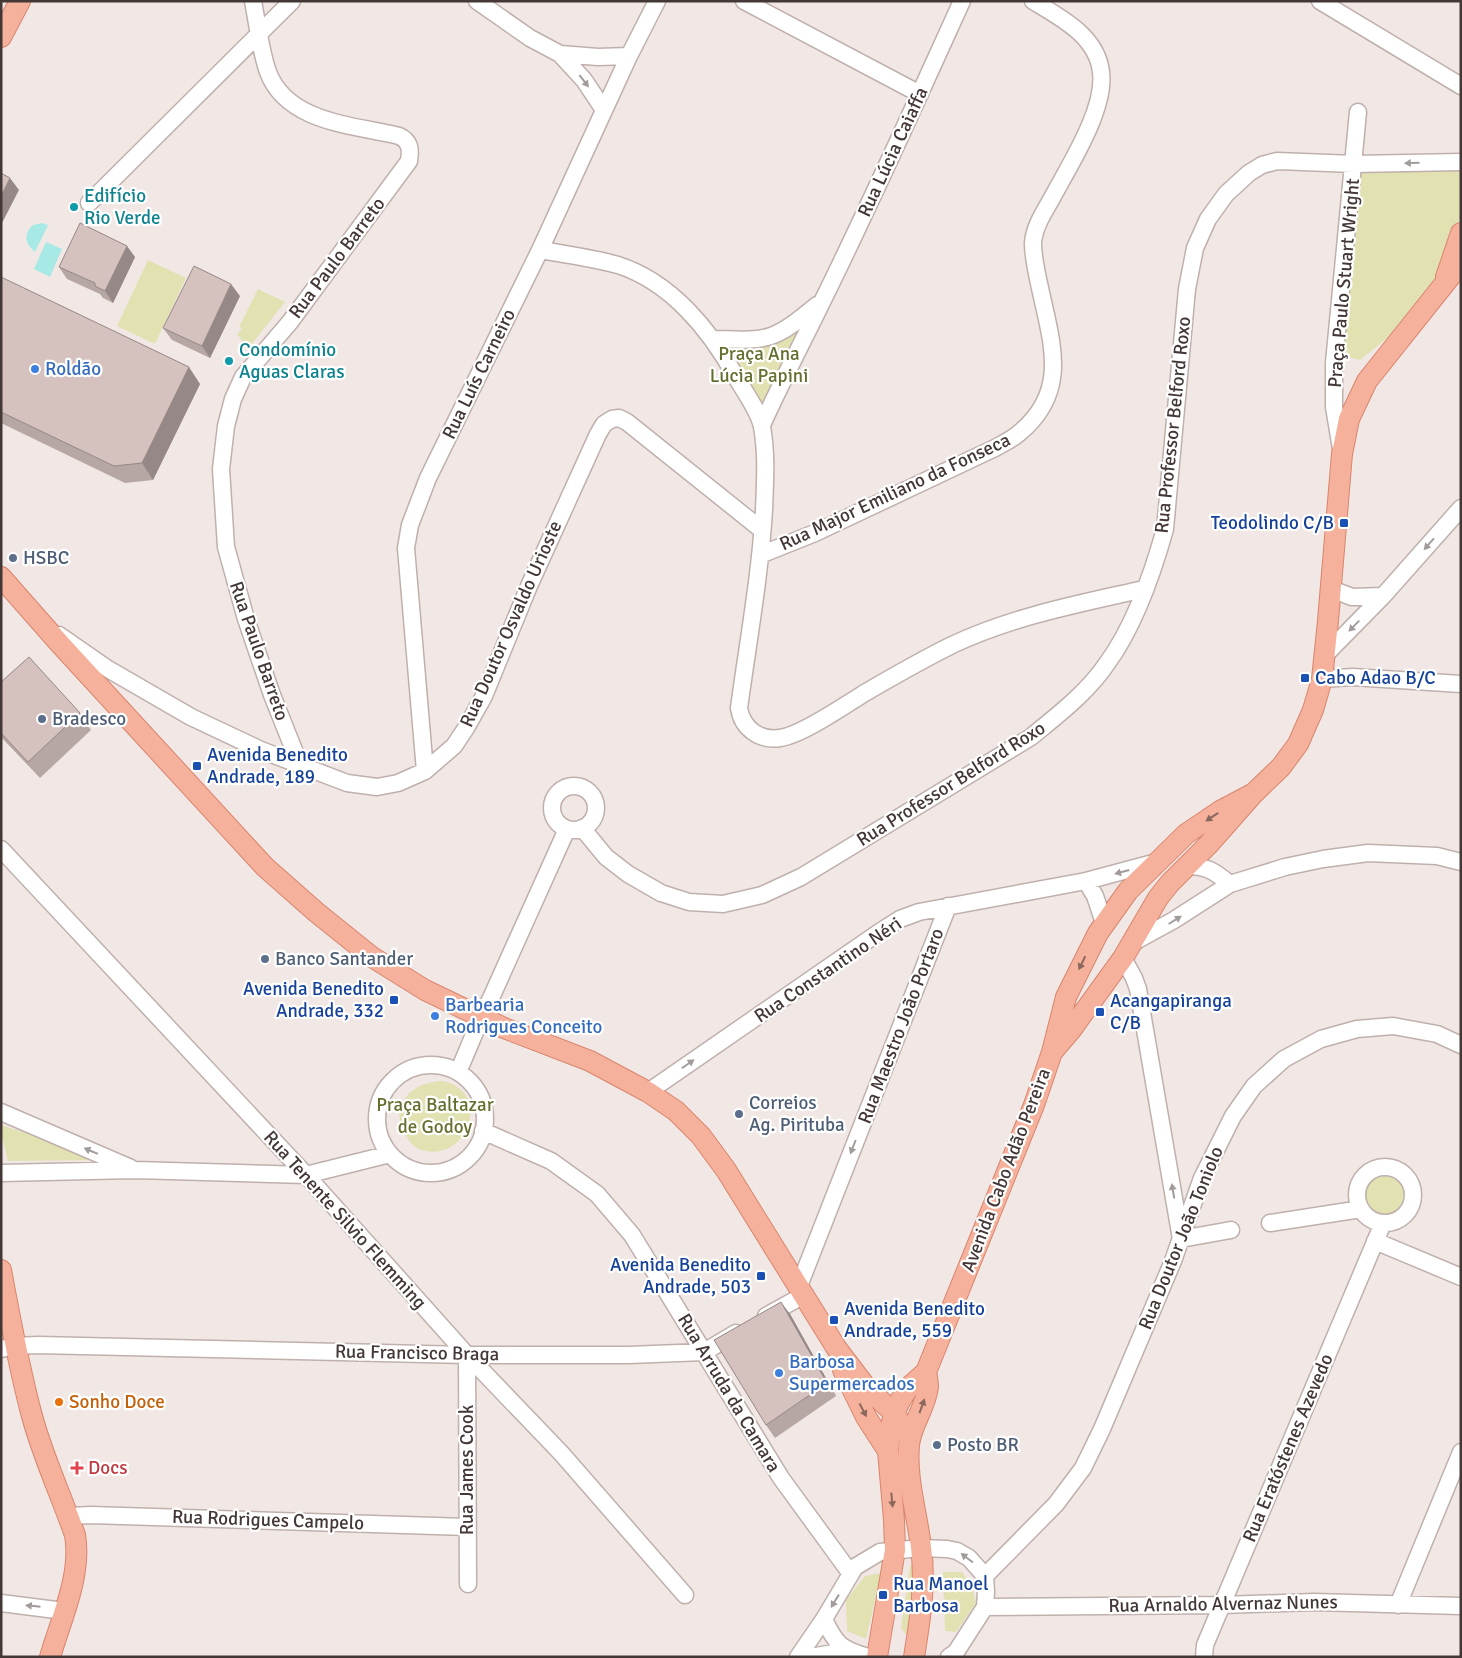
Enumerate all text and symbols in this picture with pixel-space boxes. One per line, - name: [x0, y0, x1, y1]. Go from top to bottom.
- one-way arrow: [578, 74, 589, 87]
- street label: Rua Lúcia Caiaffa: [852, 83, 934, 221]
- one-way arrow: [1404, 159, 1420, 167]
- street label: Praça Paulo Stuart Wright: [1323, 177, 1365, 389]
- place label: Edifício Rio Verde: [84, 184, 160, 230]
- street label: Rua Paulo Barreto: [284, 193, 390, 323]
- marker: Edifício Rio Verde: [68, 201, 80, 213]
- street label: Rua Luís Carneiro: [437, 305, 521, 443]
- street label: Rua Professor Belford Roxo: [1150, 315, 1196, 535]
- place label: Condomínio Aguas Claras: [239, 338, 345, 384]
- park label: Praça Ana Lúcia Papini: [710, 342, 808, 388]
- marker: Condomínio Aguas Claras: [223, 355, 235, 367]
- place label: Roldão: [45, 357, 101, 381]
- marker: Roldão: [29, 363, 41, 375]
- street label: Rua Major Emiliano da Fonseca: [776, 428, 1014, 556]
- place label: Teodolindo C/B: [1211, 511, 1334, 535]
- street label: Rua Doutor Osvaldo Urioste: [455, 517, 567, 731]
- marker: Teodolindo C/B: [1338, 517, 1350, 529]
- one-way arrow: [1423, 538, 1434, 551]
- place label: HSBC: [23, 546, 69, 570]
- marker: HSBC: [7, 552, 19, 564]
- street label: Rua Paulo Barreto: [224, 578, 294, 724]
- one-way arrow: [1349, 620, 1361, 632]
- place label: Cabo Adao B/C: [1315, 666, 1436, 690]
- marker: Cabo Adao B/C: [1299, 672, 1311, 684]
- place label: Bradesco: [52, 707, 126, 731]
- marker: Bradesco: [36, 713, 48, 725]
- street label: Rua Professor Belford Roxo: [852, 716, 1050, 852]
- place label: Avenida Benedito Andrade, 189: [207, 743, 348, 789]
- marker: Avenida Benedito Andrade, 189: [191, 760, 203, 772]
- one-way arrow: [1205, 812, 1219, 822]
- one-way arrow: [1114, 868, 1129, 876]
- street label: Rua Constantino Néri: [750, 912, 906, 1028]
- one-way arrow: [1168, 915, 1181, 924]
- street label: Rua Maestro João Portaro: [853, 925, 949, 1127]
- place label: Banco Santander: [275, 947, 413, 971]
- marker: Banco Santander: [259, 953, 271, 965]
- one-way arrow: [1078, 955, 1087, 970]
- place label: Avenida Benedito Andrade, 332: [243, 977, 384, 1023]
- place label: Acangapiranga C/B: [1110, 989, 1232, 1035]
- place label: Barbearia Rodrigues Conceito: [445, 993, 602, 1039]
- marker: Avenida Benedito Andrade, 332: [388, 994, 400, 1006]
- marker: Acangapiranga C/B: [1094, 1006, 1106, 1018]
- marker: Barbearia Rodrigues Conceito: [429, 1010, 441, 1022]
- one-way arrow: [681, 1059, 695, 1069]
- street label: Avenida Cabo Adão Pereira: [956, 1065, 1056, 1275]
- place label: Correios Ag. Pirituba: [749, 1091, 845, 1137]
- park label: Praça Baltazar de Godoy: [376, 1093, 494, 1139]
- marker: Correios Ag. Pirituba: [733, 1108, 745, 1120]
- street label: Rua Tenente Silvio Flemming: [258, 1126, 432, 1314]
- one-way arrow: [849, 1140, 857, 1154]
- street label: Rua Doutor João Toniolo: [1133, 1143, 1229, 1333]
- one-way arrow: [84, 1146, 98, 1154]
- one-way arrow: [1168, 1183, 1176, 1199]
- place label: Avenida Benedito Andrade, 503: [610, 1253, 751, 1299]
- marker: Avenida Benedito Andrade, 503: [755, 1270, 767, 1282]
- place label: Avenida Benedito Andrade, 559: [844, 1297, 985, 1343]
- street label: Rua Arruda da Camara: [672, 1309, 786, 1477]
- marker: Avenida Benedito Andrade, 559: [828, 1314, 840, 1326]
- street label: Rua Francisco Braga: [335, 1340, 499, 1366]
- place label: Barbosa Supermercados: [789, 1350, 915, 1396]
- street label: Rua Eratóstenes Azevedo: [1237, 1350, 1339, 1546]
- marker: Barbosa Supermercados: [773, 1367, 785, 1379]
- place label: Sonho Doce: [69, 1390, 165, 1414]
- marker: Sonho Doce: [53, 1396, 65, 1408]
- one-way arrow: [918, 1398, 926, 1413]
- street label: Rua James Cook: [455, 1404, 479, 1535]
- one-way arrow: [858, 1404, 867, 1417]
- place label: Posto BR: [947, 1433, 1019, 1457]
- marker: Posto BR: [931, 1439, 943, 1451]
- place label: Docs: [88, 1456, 127, 1480]
- marker: Docs: [70, 1461, 84, 1475]
- one-way arrow: [889, 1492, 897, 1508]
- street label: Rua Rodrigues Campelo: [172, 1505, 365, 1535]
- one-way arrow: [960, 1553, 974, 1563]
- place label: Rua Manoel Barbosa: [893, 1572, 989, 1618]
- marker: Rua Manoel Barbosa: [877, 1589, 889, 1601]
- street label: Rua Arnaldo Alvernaz Nunes: [1108, 1590, 1338, 1618]
- one-way arrow: [830, 1595, 839, 1608]
- one-way arrow: [24, 1602, 40, 1610]

